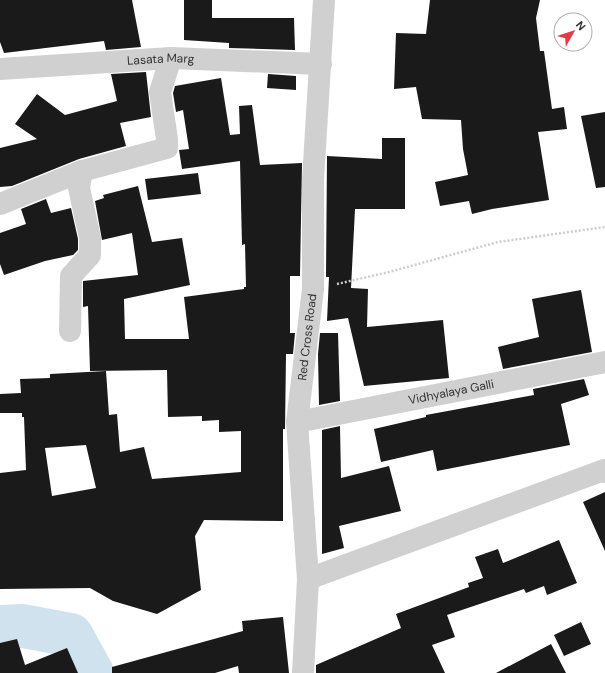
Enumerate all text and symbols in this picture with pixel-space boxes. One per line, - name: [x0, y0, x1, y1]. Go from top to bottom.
- north arrow: [553, 12, 593, 52]
- text: N: [573, 18, 589, 33]
- street label: Lasata Marg: [127, 50, 195, 69]
- street label: Red Cross Road: [294, 293, 320, 382]
- street label: Vidhyalaya Galli: [407, 376, 495, 408]

